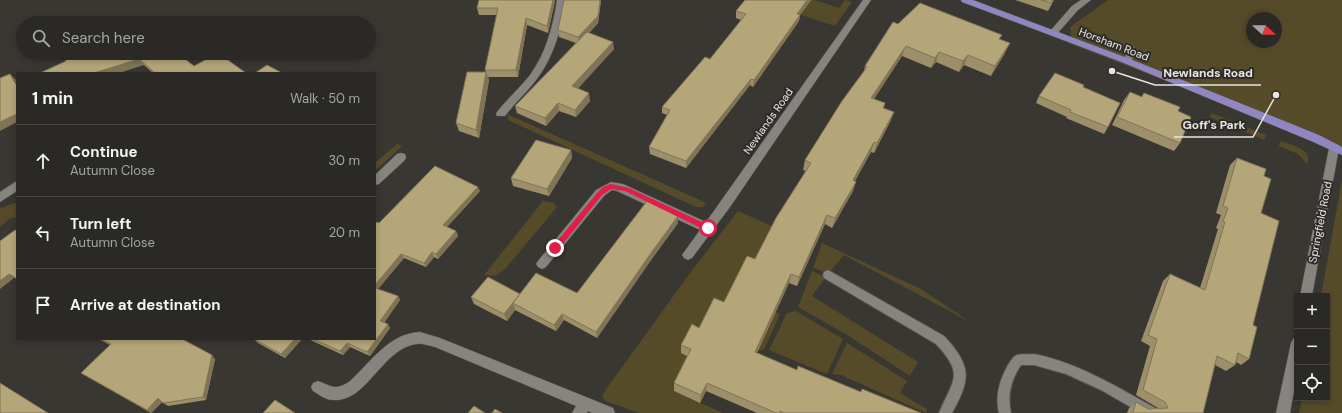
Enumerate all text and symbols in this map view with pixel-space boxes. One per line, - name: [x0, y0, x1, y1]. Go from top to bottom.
- north arrow: [1246, 12, 1282, 48]
- search box: [16, 16, 376, 60]
- street label: Horsham Road: [1077, 24, 1151, 64]
- icon: search: [30, 27, 52, 49]
- text: Search here: [62, 28, 145, 48]
- callout: Newlands Road: [1155, 61, 1261, 85]
- text: Newlands Road: [1163, 65, 1253, 81]
- street label: Newlands Road: [740, 85, 796, 157]
- text: 1 min: [32, 87, 73, 109]
- text: Walk · 50 m: [290, 90, 360, 107]
- callout: Goff's Park: [1174, 113, 1253, 137]
- text: Goff's Park: [1183, 117, 1246, 133]
- text: Continue: [70, 142, 138, 162]
- icon: ahead: [32, 150, 54, 172]
- text: 30 m: [328, 152, 360, 169]
- text: Autumn Close: [70, 162, 155, 179]
- street label: Springfield Road: [1305, 180, 1335, 264]
- text: Turn left: [70, 214, 131, 234]
- route start: [699, 219, 717, 237]
- icon: left: [32, 222, 54, 244]
- text: 20 m: [329, 224, 360, 241]
- text: Autumn Close: [70, 234, 155, 251]
- route end: [546, 239, 564, 257]
- map controls: [1294, 293, 1330, 401]
- button: +: [1294, 293, 1330, 329]
- icon: arrive: [32, 294, 54, 316]
- text: Arrive at destination: [70, 295, 221, 315]
- button: −: [1294, 329, 1330, 365]
- button: locate: [1294, 365, 1330, 401]

